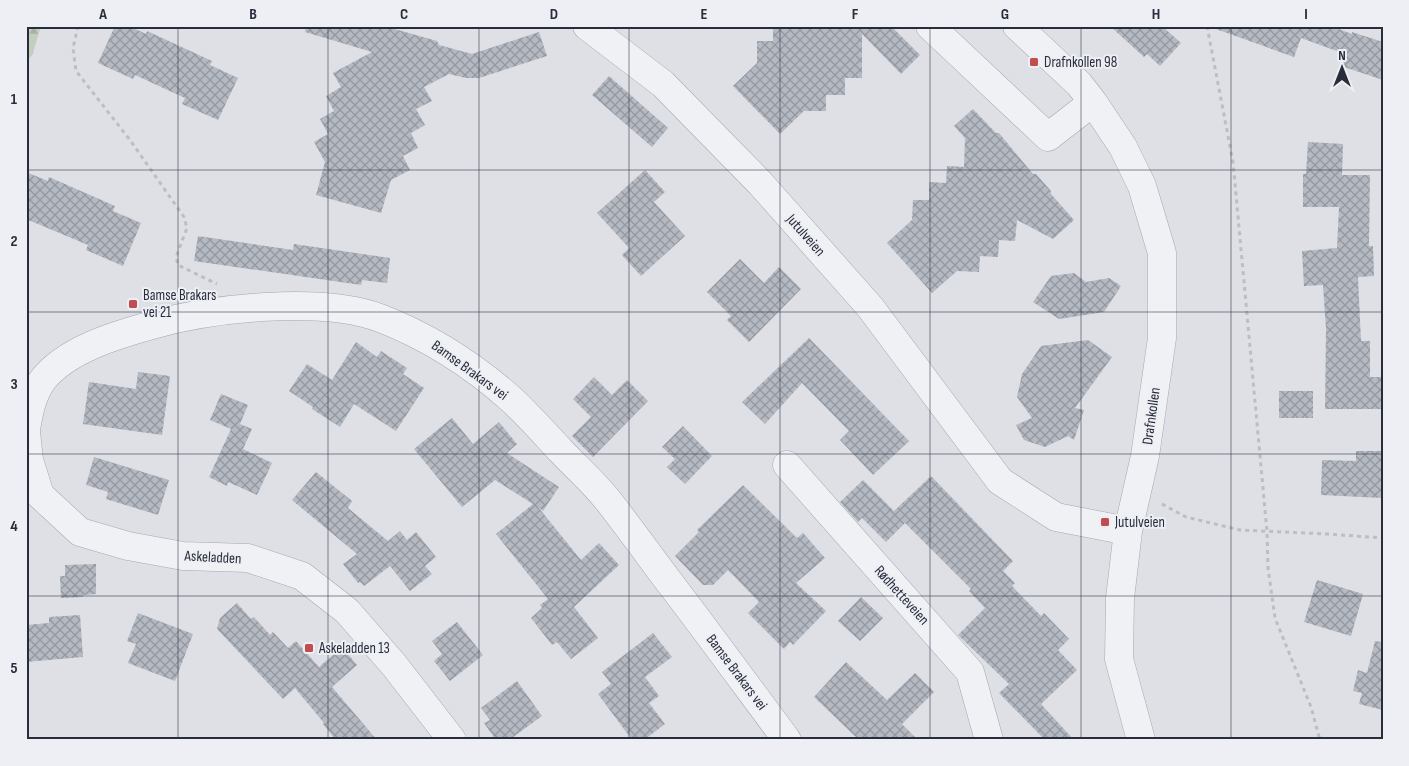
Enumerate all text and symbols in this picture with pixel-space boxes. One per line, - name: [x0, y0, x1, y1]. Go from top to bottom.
- text: A: [98, 5, 107, 24]
- text: B: [249, 5, 257, 24]
- text: C: [400, 5, 408, 24]
- text: D: [550, 5, 558, 24]
- text: E: [701, 5, 708, 24]
- text: F: [852, 5, 859, 24]
- text: G: [1001, 5, 1009, 24]
- text: H: [1152, 5, 1160, 24]
- text: I: [1304, 5, 1308, 24]
- north arrow: [1316, 42, 1366, 92]
- text: N: [1338, 47, 1346, 64]
- place label: Drafnkollen 98: [1044, 53, 1117, 72]
- marker: Drafnkollen 98: [1028, 56, 1040, 68]
- text: 1: [11, 90, 18, 109]
- street label: Jutulveien: [781, 209, 829, 260]
- text: 2: [10, 232, 18, 251]
- place label: Bamse Brakars vei 21: [143, 286, 216, 322]
- marker: Bamse Brakars vei 21: [127, 298, 139, 310]
- street label: Bamse Brakars vei: [428, 336, 512, 405]
- text: 3: [10, 375, 18, 394]
- street label: Drafnkollen: [1138, 386, 1165, 446]
- place label: Jutulveien: [1114, 513, 1165, 532]
- marker: Jutulveien: [1099, 516, 1111, 528]
- text: 4: [10, 517, 18, 536]
- street label: Askeladden: [183, 546, 242, 568]
- street label: Rødhetteveien: [870, 562, 933, 629]
- street label: Bamse Brakars vei: [702, 631, 771, 714]
- place label: Askeladden 13: [318, 639, 390, 658]
- marker: Askeladden 13: [303, 642, 315, 654]
- text: 5: [10, 659, 18, 678]

